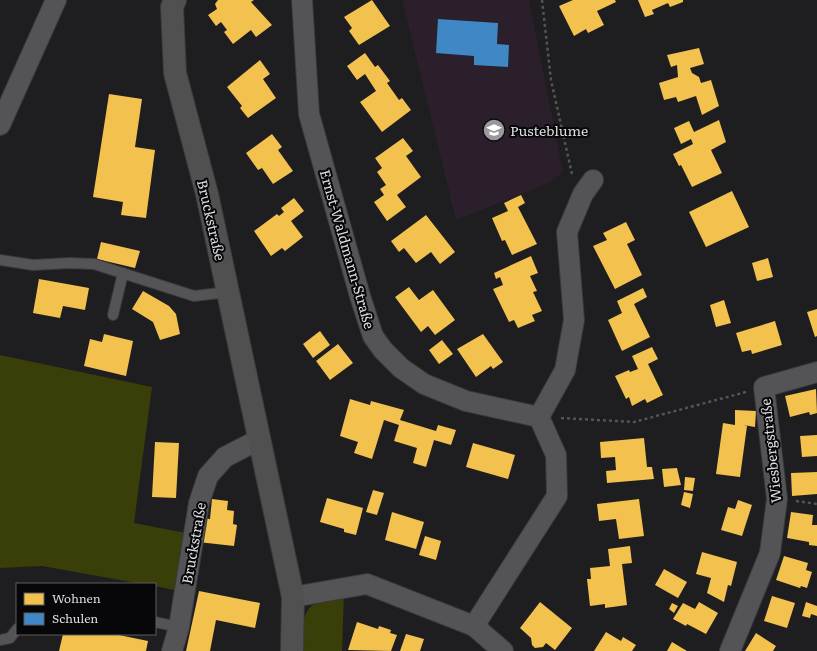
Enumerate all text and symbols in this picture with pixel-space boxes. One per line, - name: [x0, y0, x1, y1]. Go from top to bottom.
- school or university icon: Pusteblume: [481, 117, 507, 143]
- place label: Pusteblume: [510, 120, 588, 140]
- street label: Ernst-Waldmann-Straße: [316, 167, 380, 331]
- street label: Bruckstraße: [193, 177, 231, 263]
- street label: Wiesbergstraße: [755, 398, 785, 504]
- street label: Bruckstraße: [176, 501, 210, 585]
- legend: [16, 583, 156, 635]
- text: Wohnen: [52, 589, 101, 607]
- text: Schulen: [52, 609, 98, 627]

